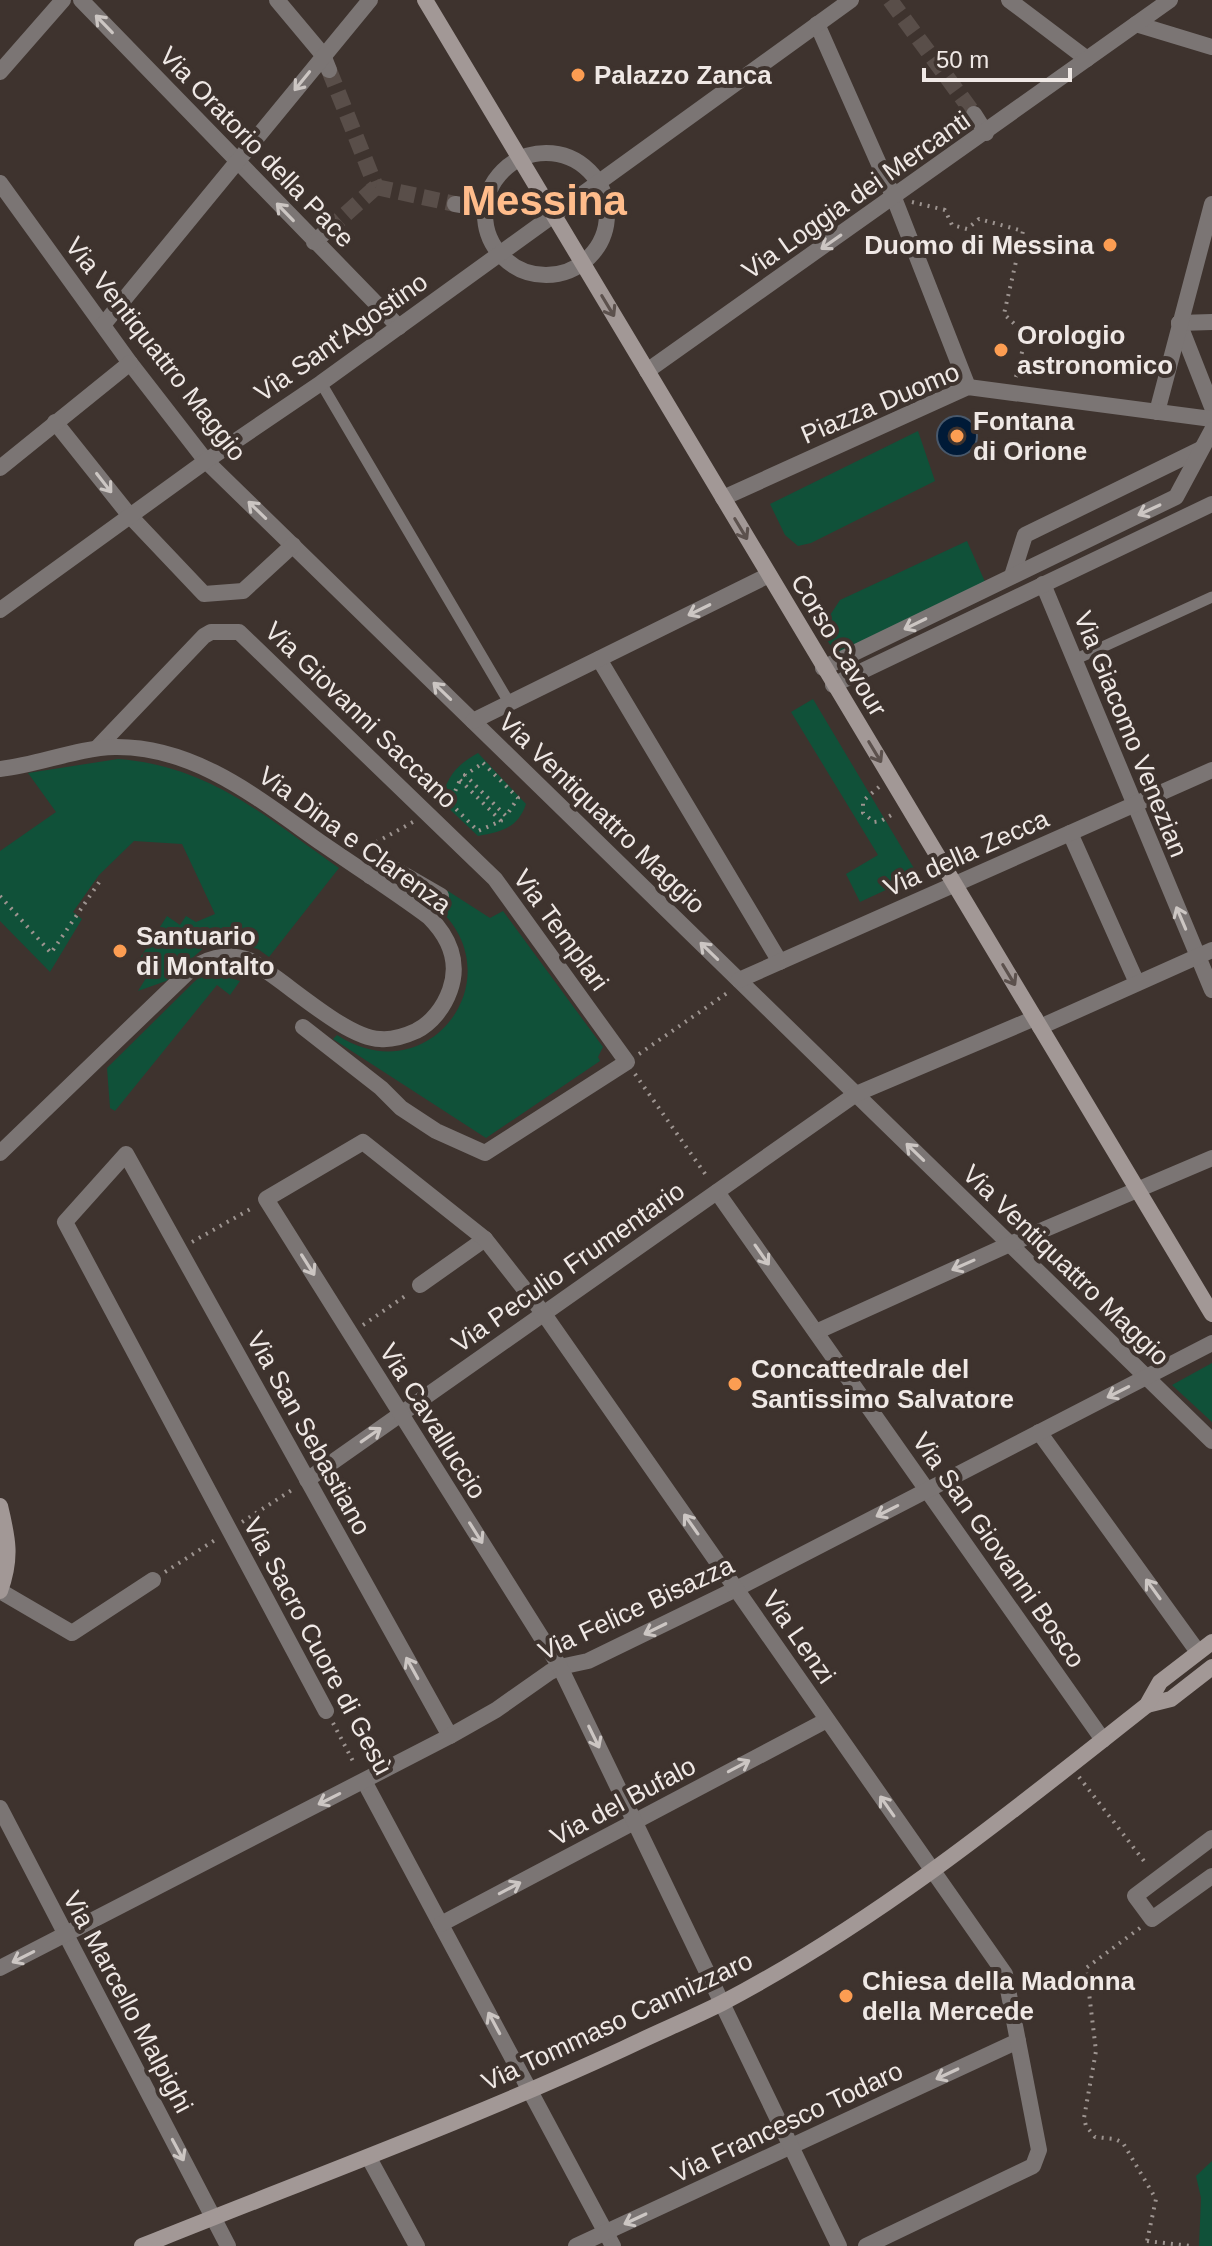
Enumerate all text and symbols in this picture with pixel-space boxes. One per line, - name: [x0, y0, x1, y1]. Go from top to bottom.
- one-way arrow: [95, 14, 114, 34]
- scale bar: [924, 32, 1070, 82]
- street label: Via Oratorio della Pace: [154, 41, 360, 253]
- text: 50 m: [936, 46, 989, 73]
- place label: Palazzo Zanca: [594, 60, 772, 90]
- marker: Palazzo Zanca: [569, 66, 587, 84]
- one-way arrow: [293, 70, 311, 91]
- street label: Via Loggia dei Mercanti: [736, 105, 976, 285]
- district label: Messina: [461, 177, 628, 224]
- one-way arrow: [276, 202, 294, 222]
- place label: Duomo di Messina: [864, 230, 1095, 260]
- street label: Via Ventiquattro Maggio: [59, 231, 253, 467]
- one-way arrow: [820, 234, 842, 250]
- marker: Duomo di Messina: [1101, 236, 1119, 254]
- street label: Via Sant'Agostino: [249, 266, 433, 408]
- one-way arrow: [600, 294, 616, 317]
- place label: Orologio astronomico: [1017, 320, 1173, 380]
- marker: Orologio astronomico: [992, 341, 1010, 359]
- street label: Piazza Duomo: [796, 356, 964, 450]
- place label: Fontana di Orione: [973, 406, 1087, 466]
- marker: Fontana di Orione: [948, 427, 966, 445]
- one-way arrow: [95, 472, 113, 493]
- one-way arrow: [247, 500, 267, 519]
- one-way arrow: [1137, 503, 1161, 518]
- one-way arrow: [734, 517, 750, 540]
- street label: Corso Cavour: [785, 569, 893, 722]
- one-way arrow: [688, 603, 712, 618]
- street label: Via Giacomo Venezian: [1068, 607, 1194, 861]
- street label: Via Giovanni Saccano: [259, 616, 463, 814]
- one-way arrow: [904, 616, 928, 632]
- one-way arrow: [432, 682, 452, 701]
- street label: Via Ventiquattro Maggio: [492, 706, 712, 920]
- one-way arrow: [867, 740, 883, 763]
- street label: Via Dina e Clarenza: [253, 760, 458, 920]
- street label: Via della Zecca: [879, 803, 1054, 903]
- street label: Via Templari: [507, 864, 615, 996]
- one-way arrow: [1173, 906, 1188, 931]
- place label: Santuario di Montalto: [136, 921, 275, 981]
- marker: Santuario di Montalto: [111, 942, 129, 960]
- one-way arrow: [700, 942, 719, 961]
- one-way arrow: [1001, 963, 1017, 986]
- one-way arrow: [906, 1143, 925, 1162]
- street label: Via Ventiquattro Maggio: [956, 1158, 1176, 1372]
- street label: Via Peculio Frumentario: [446, 1175, 690, 1359]
- one-way arrow: [754, 1244, 770, 1266]
- one-way arrow: [299, 1254, 316, 1276]
- one-way arrow: [952, 1259, 976, 1274]
- street label: Via San Sebastiano: [241, 1326, 377, 1540]
- street label: Via Cavalluccio: [373, 1338, 493, 1504]
- place label: Concattedrale del Santissimo Salvatore: [751, 1354, 1014, 1414]
- marker: Concattedrale del Santissimo Salvatore: [726, 1375, 744, 1393]
- one-way arrow: [1106, 1384, 1130, 1400]
- one-way arrow: [359, 1427, 381, 1443]
- street label: Via San Giovanni Bosco: [906, 1427, 1092, 1673]
- one-way arrow: [875, 1503, 899, 1519]
- street label: Via Sacro Cuore di Gesù: [237, 1512, 399, 1780]
- one-way arrow: [683, 1514, 700, 1535]
- one-way arrow: [468, 1521, 484, 1544]
- street label: Via Felice Bisazza: [534, 1549, 739, 1666]
- one-way arrow: [1144, 1579, 1161, 1601]
- street label: Via Lenzi: [756, 1585, 842, 1689]
- one-way arrow: [643, 1621, 667, 1637]
- one-way arrow: [404, 1657, 420, 1680]
- one-way arrow: [587, 1725, 602, 1749]
- street label: Via del Bufalo: [545, 1750, 701, 1852]
- one-way arrow: [727, 1758, 751, 1774]
- one-way arrow: [317, 1792, 341, 1807]
- one-way arrow: [879, 1796, 895, 1818]
- one-way arrow: [497, 1879, 521, 1895]
- street label: Via Marcello Malpighi: [57, 1886, 199, 2118]
- street label: Via Tommaso Cannizzaro: [477, 1945, 757, 2097]
- one-way arrow: [11, 1949, 35, 1965]
- place label: Chiesa della Madonna della Mercede: [862, 1966, 1136, 2026]
- marker: Chiesa della Madonna della Mercede: [837, 1987, 855, 2005]
- one-way arrow: [485, 2011, 501, 2035]
- street label: Via Francesco Todaro: [666, 2055, 908, 2189]
- one-way arrow: [935, 2067, 960, 2082]
- one-way arrow: [171, 2138, 187, 2162]
- one-way arrow: [623, 2212, 647, 2227]

